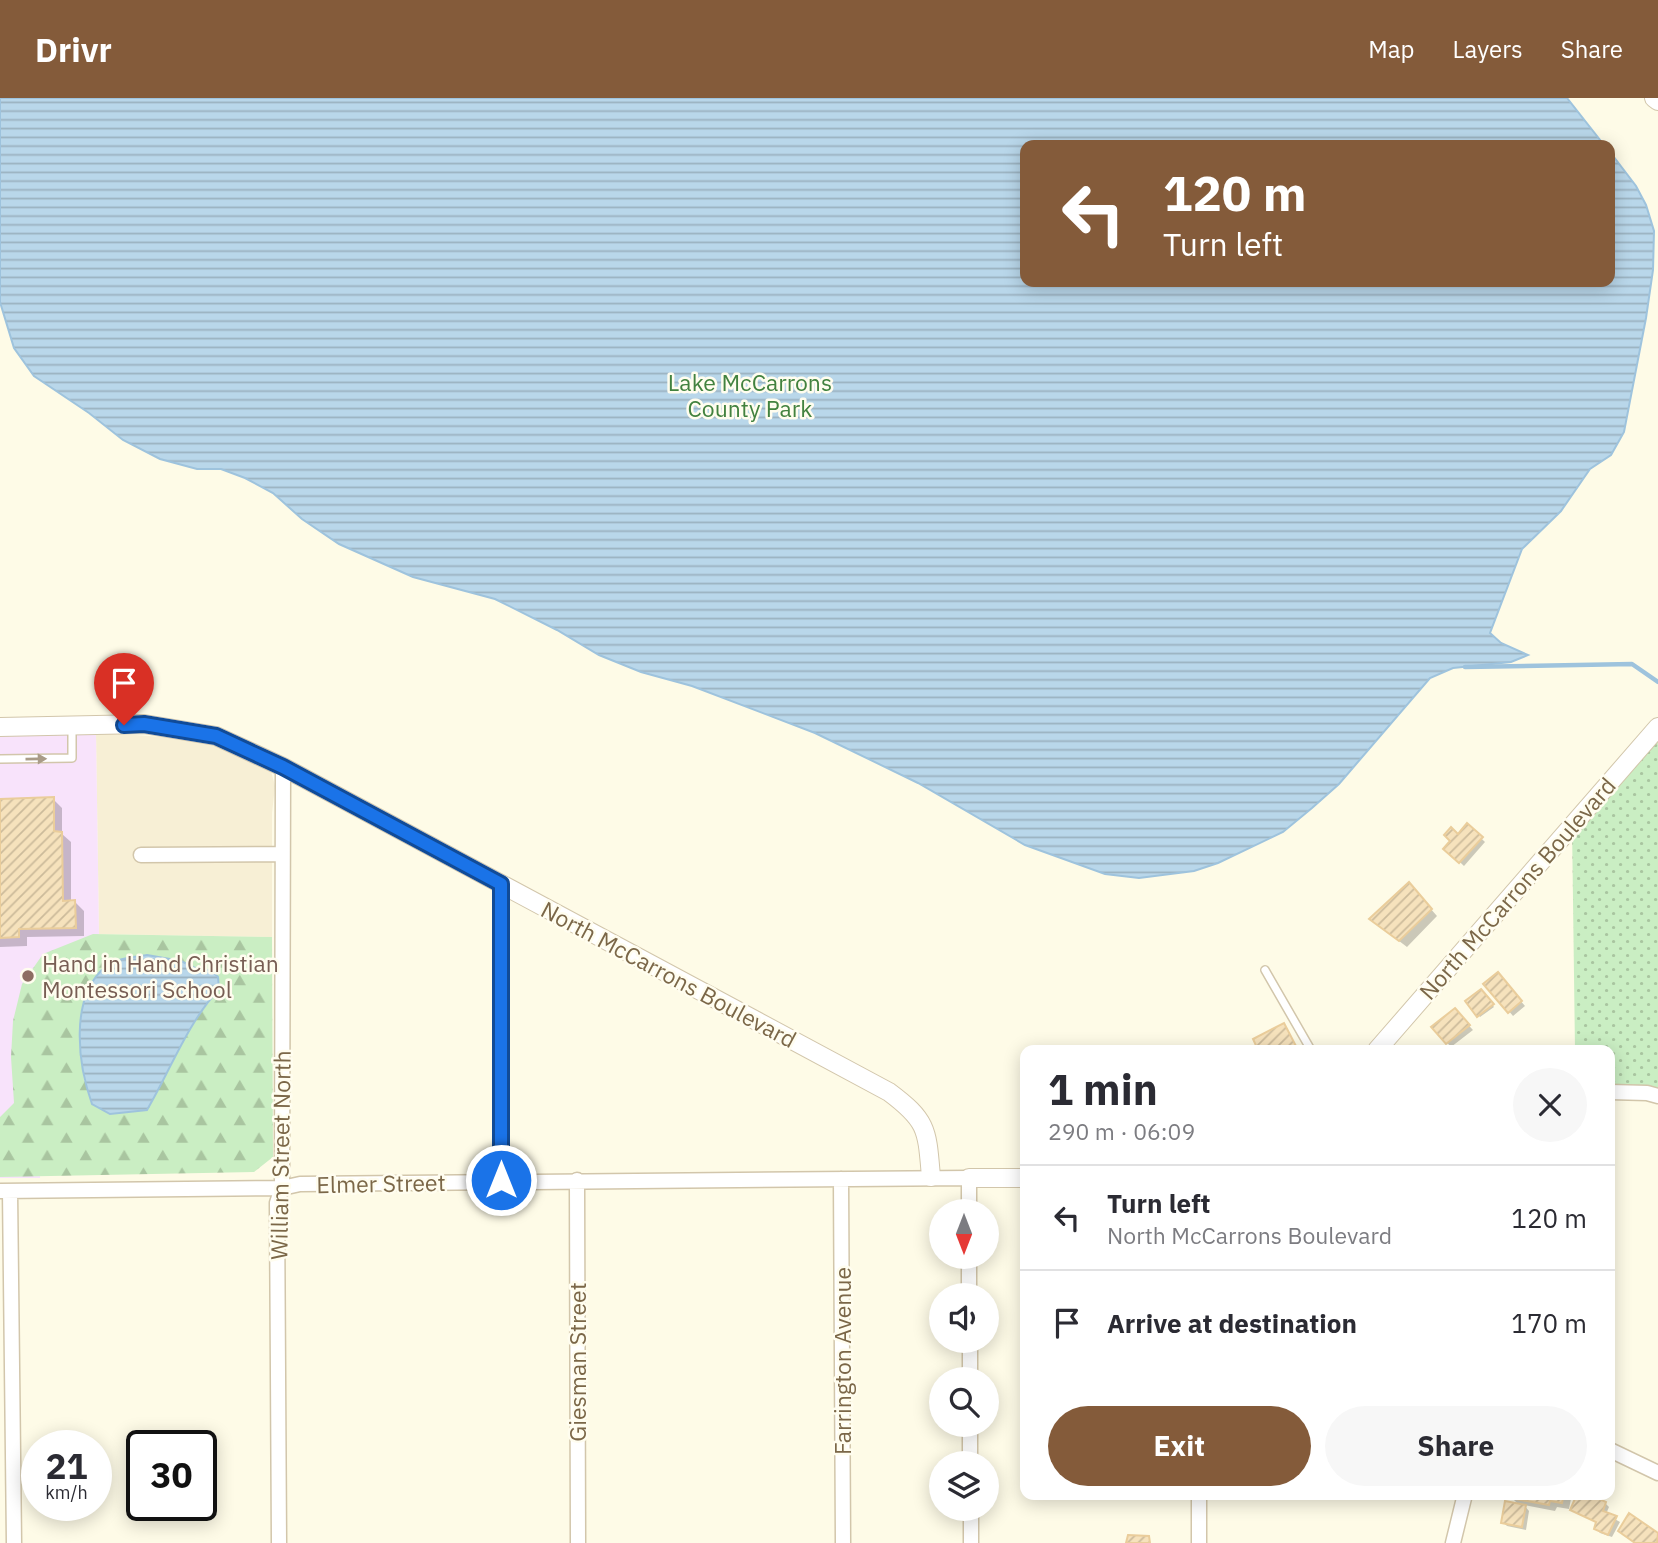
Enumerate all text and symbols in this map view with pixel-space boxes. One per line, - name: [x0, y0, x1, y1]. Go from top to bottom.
- text: Drivr: [35, 28, 112, 71]
- text: Map: [1368, 33, 1415, 65]
- text: Layers: [1453, 33, 1523, 65]
- text: Share: [1561, 33, 1623, 65]
- text: 120 m: [1163, 161, 1307, 224]
- icon: left: [1048, 168, 1139, 259]
- text: Turn left: [1163, 223, 1283, 265]
- park label: Lake McCarrons County Park: [668, 367, 832, 423]
- pin: [94, 653, 154, 725]
- icon: arrive: [105, 664, 143, 702]
- one-way arrow: [25, 753, 47, 764]
- street label: North McCarrons Boulevard: [1412, 771, 1622, 1005]
- street label: North McCarrons Boulevard: [536, 894, 802, 1054]
- place label: Hand in Hand Christian Montessori School: [42, 948, 279, 1004]
- marker: Hand in Hand Christian Montessori School: [20, 968, 36, 984]
- street label: William Street North: [263, 1050, 297, 1260]
- text: 1 min: [1048, 1062, 1158, 1117]
- button: close: [1513, 1068, 1587, 1142]
- text: 290 m · 06:09: [1048, 1116, 1195, 1146]
- position arrow: [464, 1143, 538, 1217]
- street label: Elmer Street: [316, 1167, 446, 1199]
- text: Turn left: [1107, 1186, 1210, 1220]
- north arrow: [929, 1199, 999, 1269]
- map controls: [929, 1199, 999, 1521]
- icon: left: [1048, 1199, 1086, 1237]
- text: 120 m: [1511, 1201, 1587, 1235]
- text: North McCarrons Boulevard: [1107, 1220, 1392, 1250]
- street label: Farrington Avenue: [827, 1267, 857, 1455]
- street label: Giesman Street: [562, 1282, 592, 1442]
- button: sound: [929, 1283, 999, 1353]
- icon: arrive: [1048, 1304, 1086, 1342]
- text: Arrive at destination: [1107, 1306, 1357, 1340]
- text: 170 m: [1511, 1306, 1587, 1340]
- button: search: [929, 1367, 999, 1437]
- button: Exit: [1048, 1406, 1311, 1486]
- button: Share: [1325, 1406, 1587, 1486]
- speed limit sign: 30: [126, 1430, 217, 1521]
- text: 21: [45, 1443, 88, 1489]
- button: layers: [929, 1451, 999, 1521]
- text: km/h: [45, 1481, 88, 1504]

